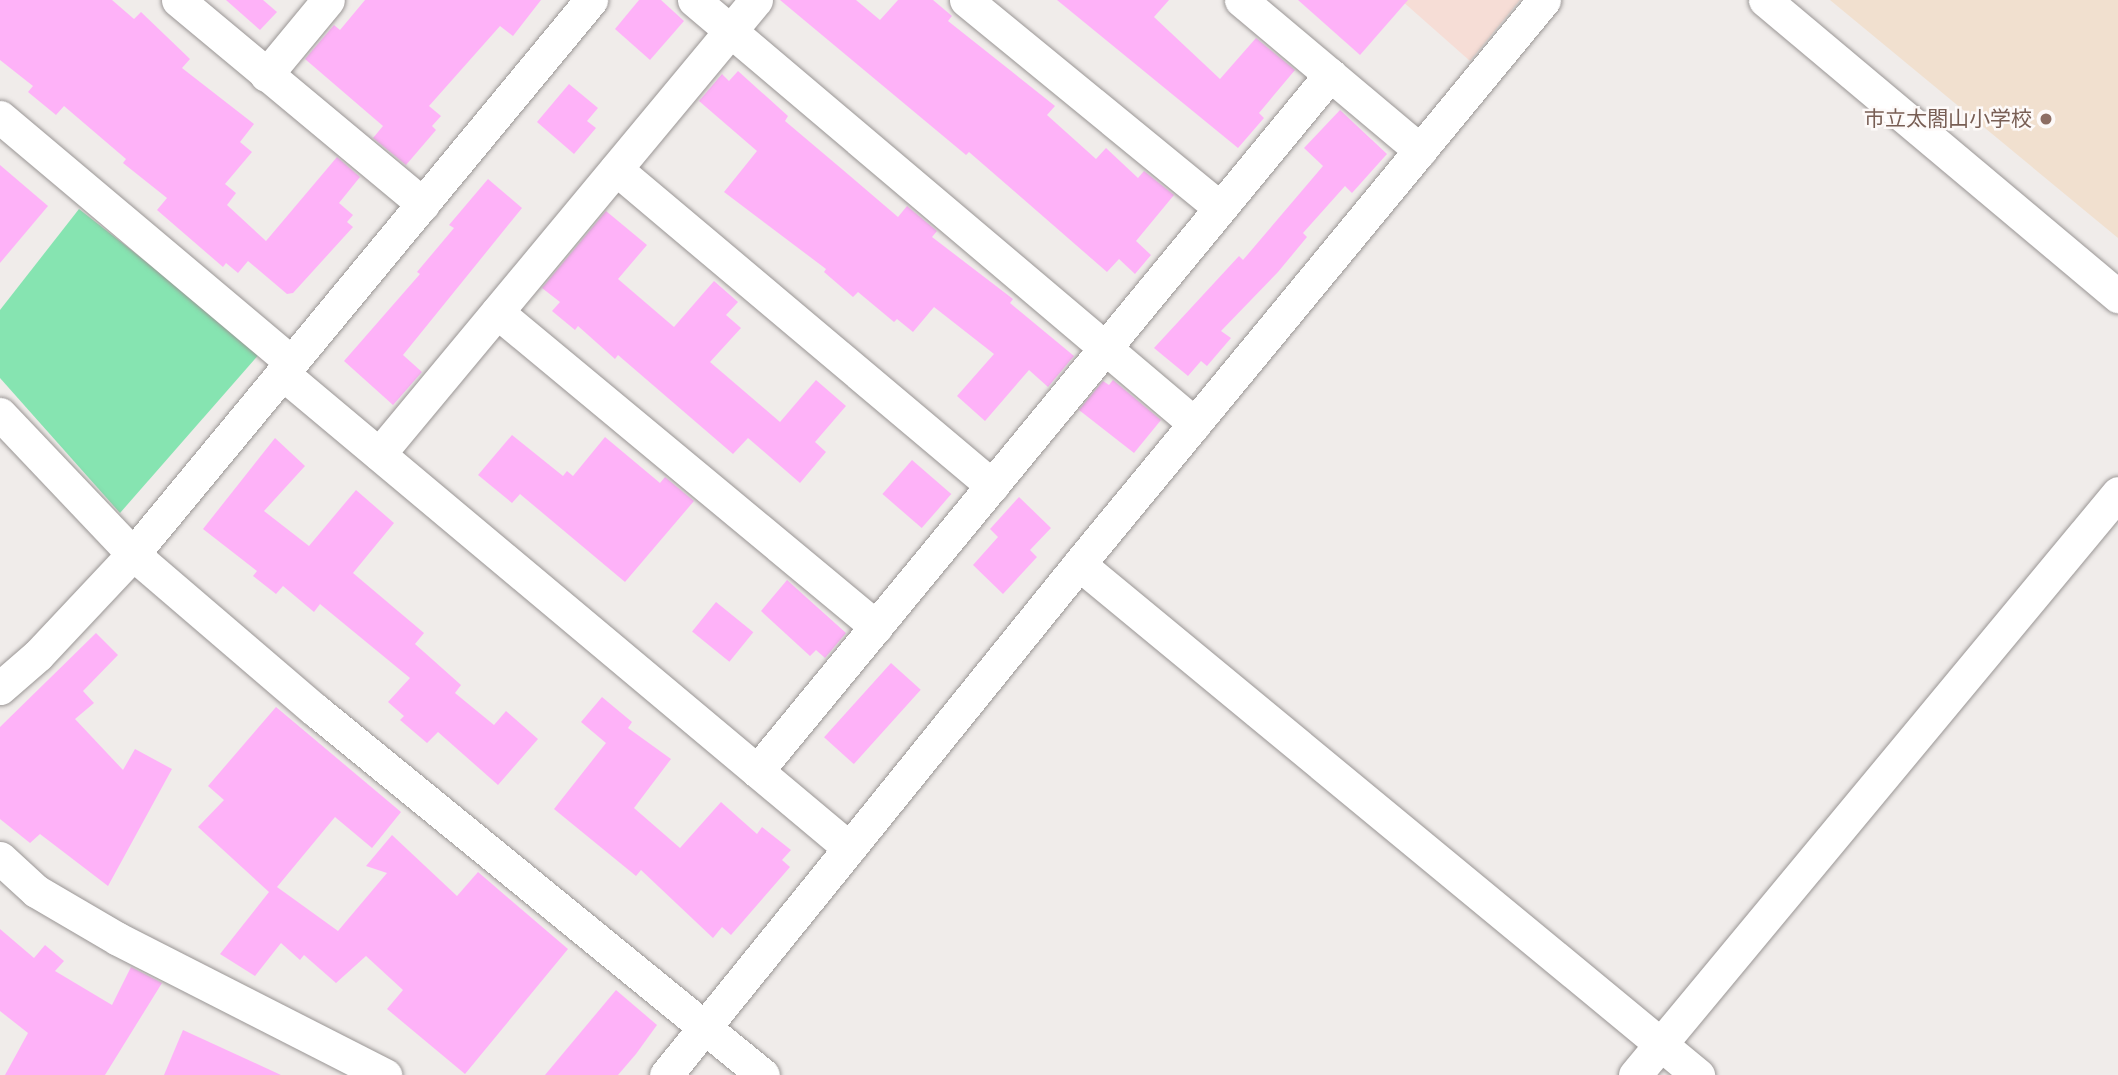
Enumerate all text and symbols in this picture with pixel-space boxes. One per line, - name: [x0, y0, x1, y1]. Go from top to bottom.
- place label: 市立太閤山小学校: [1864, 106, 2032, 132]
- marker: 市立太閤山小学校: [2038, 111, 2054, 127]

